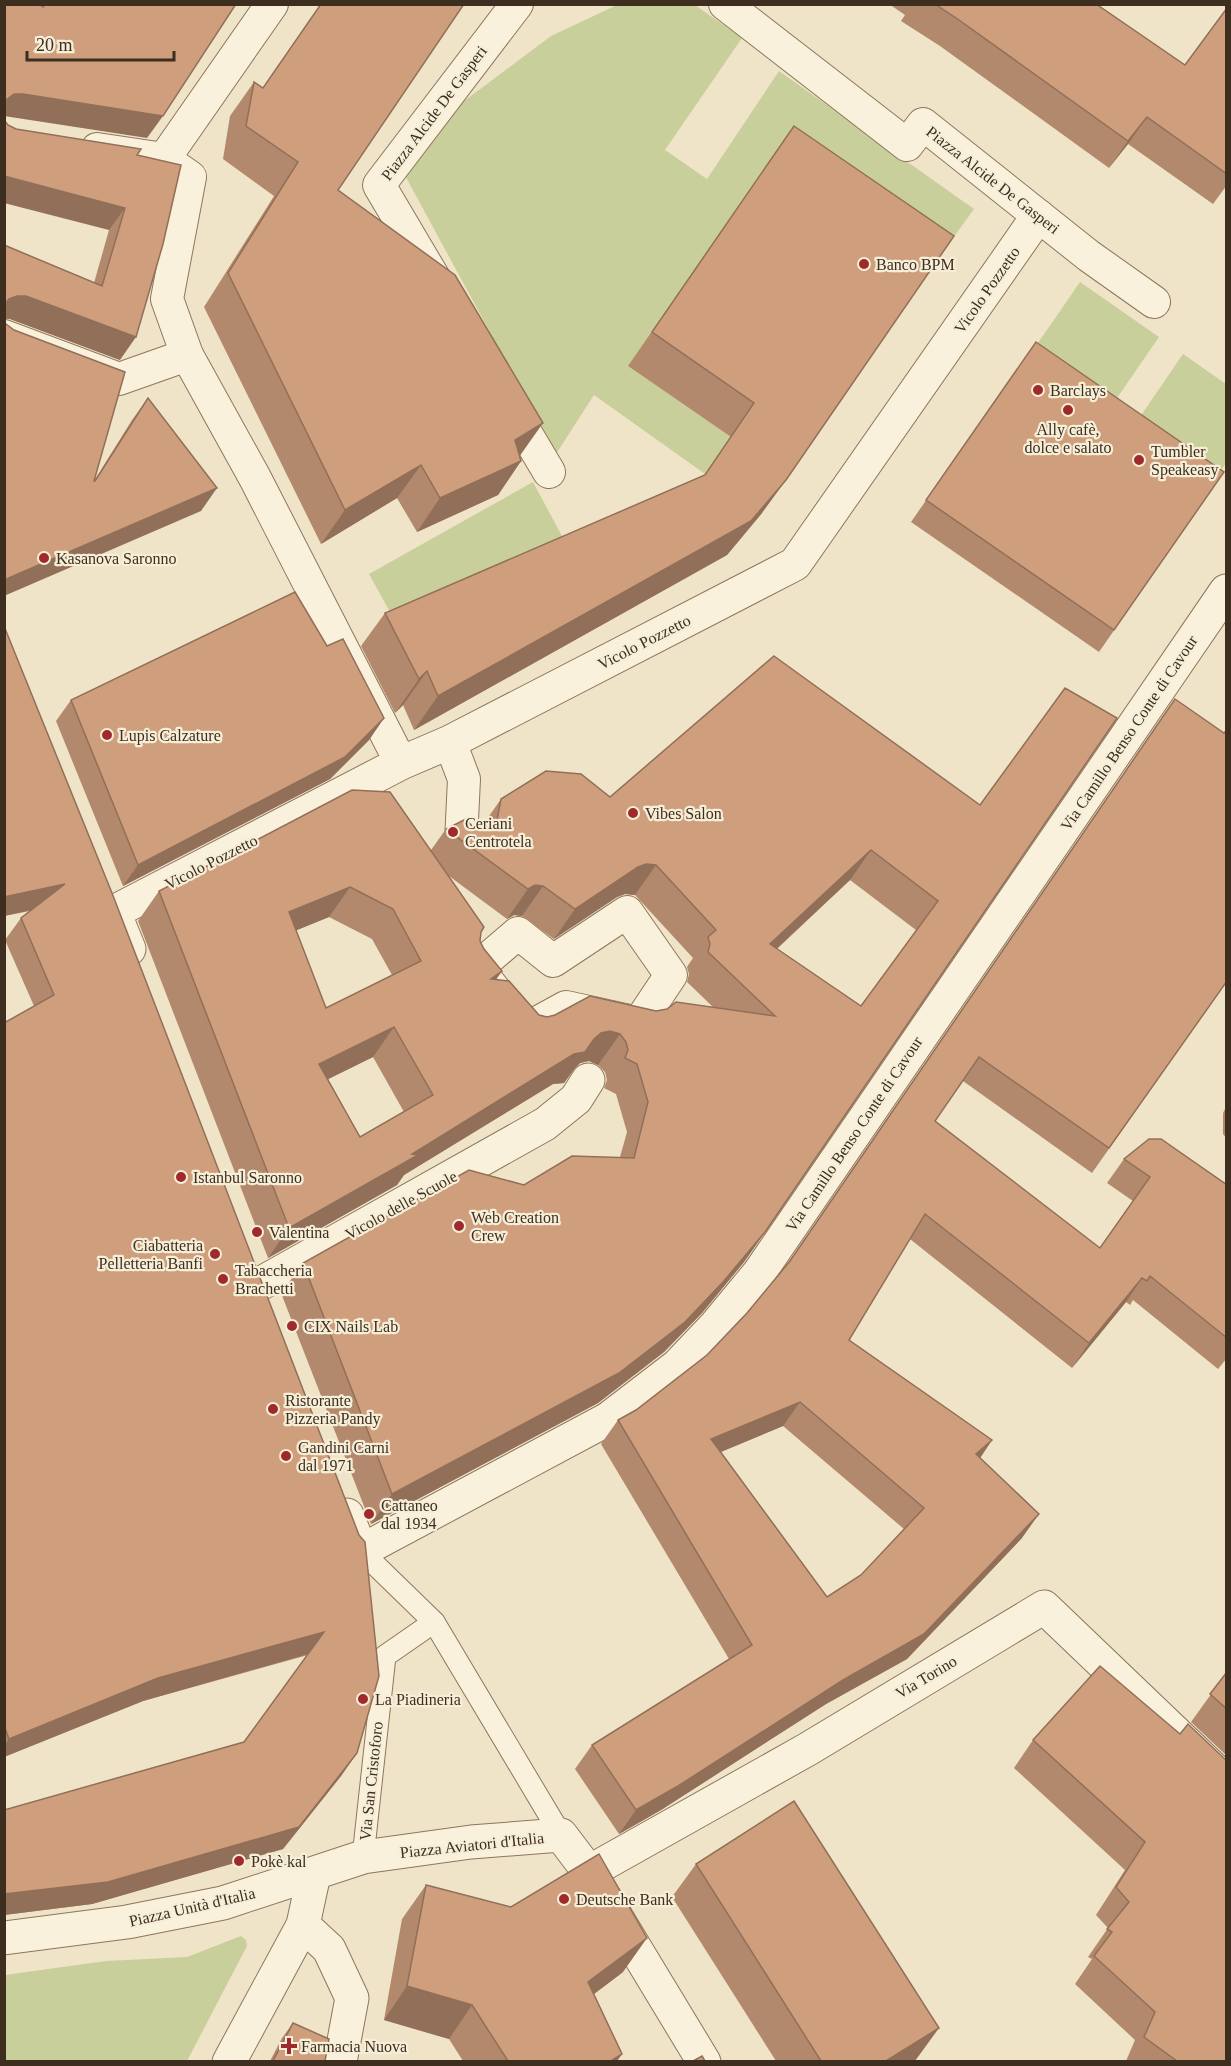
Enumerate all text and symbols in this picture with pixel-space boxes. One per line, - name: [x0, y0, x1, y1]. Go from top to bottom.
- scale bar: [27, 24, 174, 62]
- text: 20 m: [36, 35, 73, 55]
- street label: Piazza Alcide De Gasperi: [378, 42, 491, 184]
- street label: Piazza Alcide De Gasperi: [923, 123, 1063, 238]
- street label: Vicolo Pozzetto: [951, 243, 1023, 337]
- place label: Banco BPM: [876, 256, 955, 273]
- marker: Banco BPM: [857, 257, 871, 271]
- place label: Barclays: [1050, 382, 1106, 400]
- marker: Barclays: [1031, 383, 1045, 397]
- marker: Ally cafè, dolce e salato: [1061, 403, 1075, 417]
- place label: Ally cafè, dolce e salato: [1024, 421, 1112, 456]
- place label: Tumbler Speakeasy: [1151, 443, 1219, 479]
- marker: Tumbler Speakeasy: [1132, 453, 1146, 467]
- place label: Kasanova Saronno: [56, 550, 176, 567]
- marker: Kasanova Saronno: [37, 551, 51, 565]
- street label: Vicolo Pozzetto: [595, 611, 693, 673]
- street label: Via Camillo Benso Conte di Cavour: [1057, 632, 1201, 834]
- place label: Lupis Calzature: [119, 727, 221, 745]
- marker: Lupis Calzature: [100, 728, 114, 742]
- place label: Vibes Salon: [645, 805, 722, 822]
- marker: Vibes Salon: [626, 806, 640, 820]
- place label: Ceriani Centrotela: [465, 815, 532, 850]
- marker: Ceriani Centrotela: [446, 825, 460, 839]
- street label: Vicolo Pozzetto: [162, 831, 260, 893]
- street label: Via Camillo Benso Conte di Cavour: [782, 1033, 926, 1235]
- street label: Vicolo delle Scuole: [342, 1167, 460, 1243]
- place label: Istanbul Saronno: [193, 1169, 302, 1186]
- marker: Istanbul Saronno: [174, 1170, 188, 1184]
- place label: Web Creation Crew: [471, 1209, 559, 1244]
- marker: Web Creation Crew: [452, 1219, 466, 1233]
- place label: Valentina: [269, 1224, 329, 1241]
- marker: Valentina: [250, 1225, 264, 1239]
- place label: Ciabatteria Pelletteria Banfi: [99, 1237, 204, 1272]
- marker: Ciabatteria Pelletteria Banfi: [208, 1247, 222, 1261]
- place label: Tabaccheria Brachetti: [235, 1262, 312, 1297]
- marker: Tabaccheria Brachetti: [216, 1272, 230, 1286]
- place label: CIX Nails Lab: [304, 1318, 398, 1335]
- marker: CIX Nails Lab: [285, 1319, 299, 1333]
- place label: Ristorante Pizzeria Pandy: [285, 1392, 381, 1428]
- marker: Ristorante Pizzeria Pandy: [266, 1402, 280, 1416]
- place label: Gandini Carni dal 1971: [298, 1439, 390, 1474]
- marker: Gandini Carni dal 1971: [279, 1449, 293, 1463]
- place label: Cattaneo dal 1934: [381, 1497, 438, 1532]
- marker: Cattaneo dal 1934: [362, 1507, 376, 1521]
- street label: Via Torino: [892, 1652, 960, 1702]
- place label: La Piadineria: [375, 1691, 461, 1708]
- marker: La Piadineria: [356, 1692, 370, 1706]
- street label: Via San Cristoforo: [356, 1720, 386, 1842]
- street label: Piazza Aviatori d'Italia: [399, 1829, 545, 1861]
- place label: Pokè kal: [251, 1853, 307, 1870]
- marker: Pokè kal: [232, 1854, 246, 1868]
- street label: Piazza Unità d'Italia: [127, 1884, 257, 1930]
- place label: Deutsche Bank: [576, 1891, 673, 1908]
- marker: Deutsche Bank: [557, 1892, 571, 1906]
- place label: Farmacia Nuova: [301, 2038, 407, 2055]
- marker: Farmacia Nuova: [282, 2039, 296, 2053]

